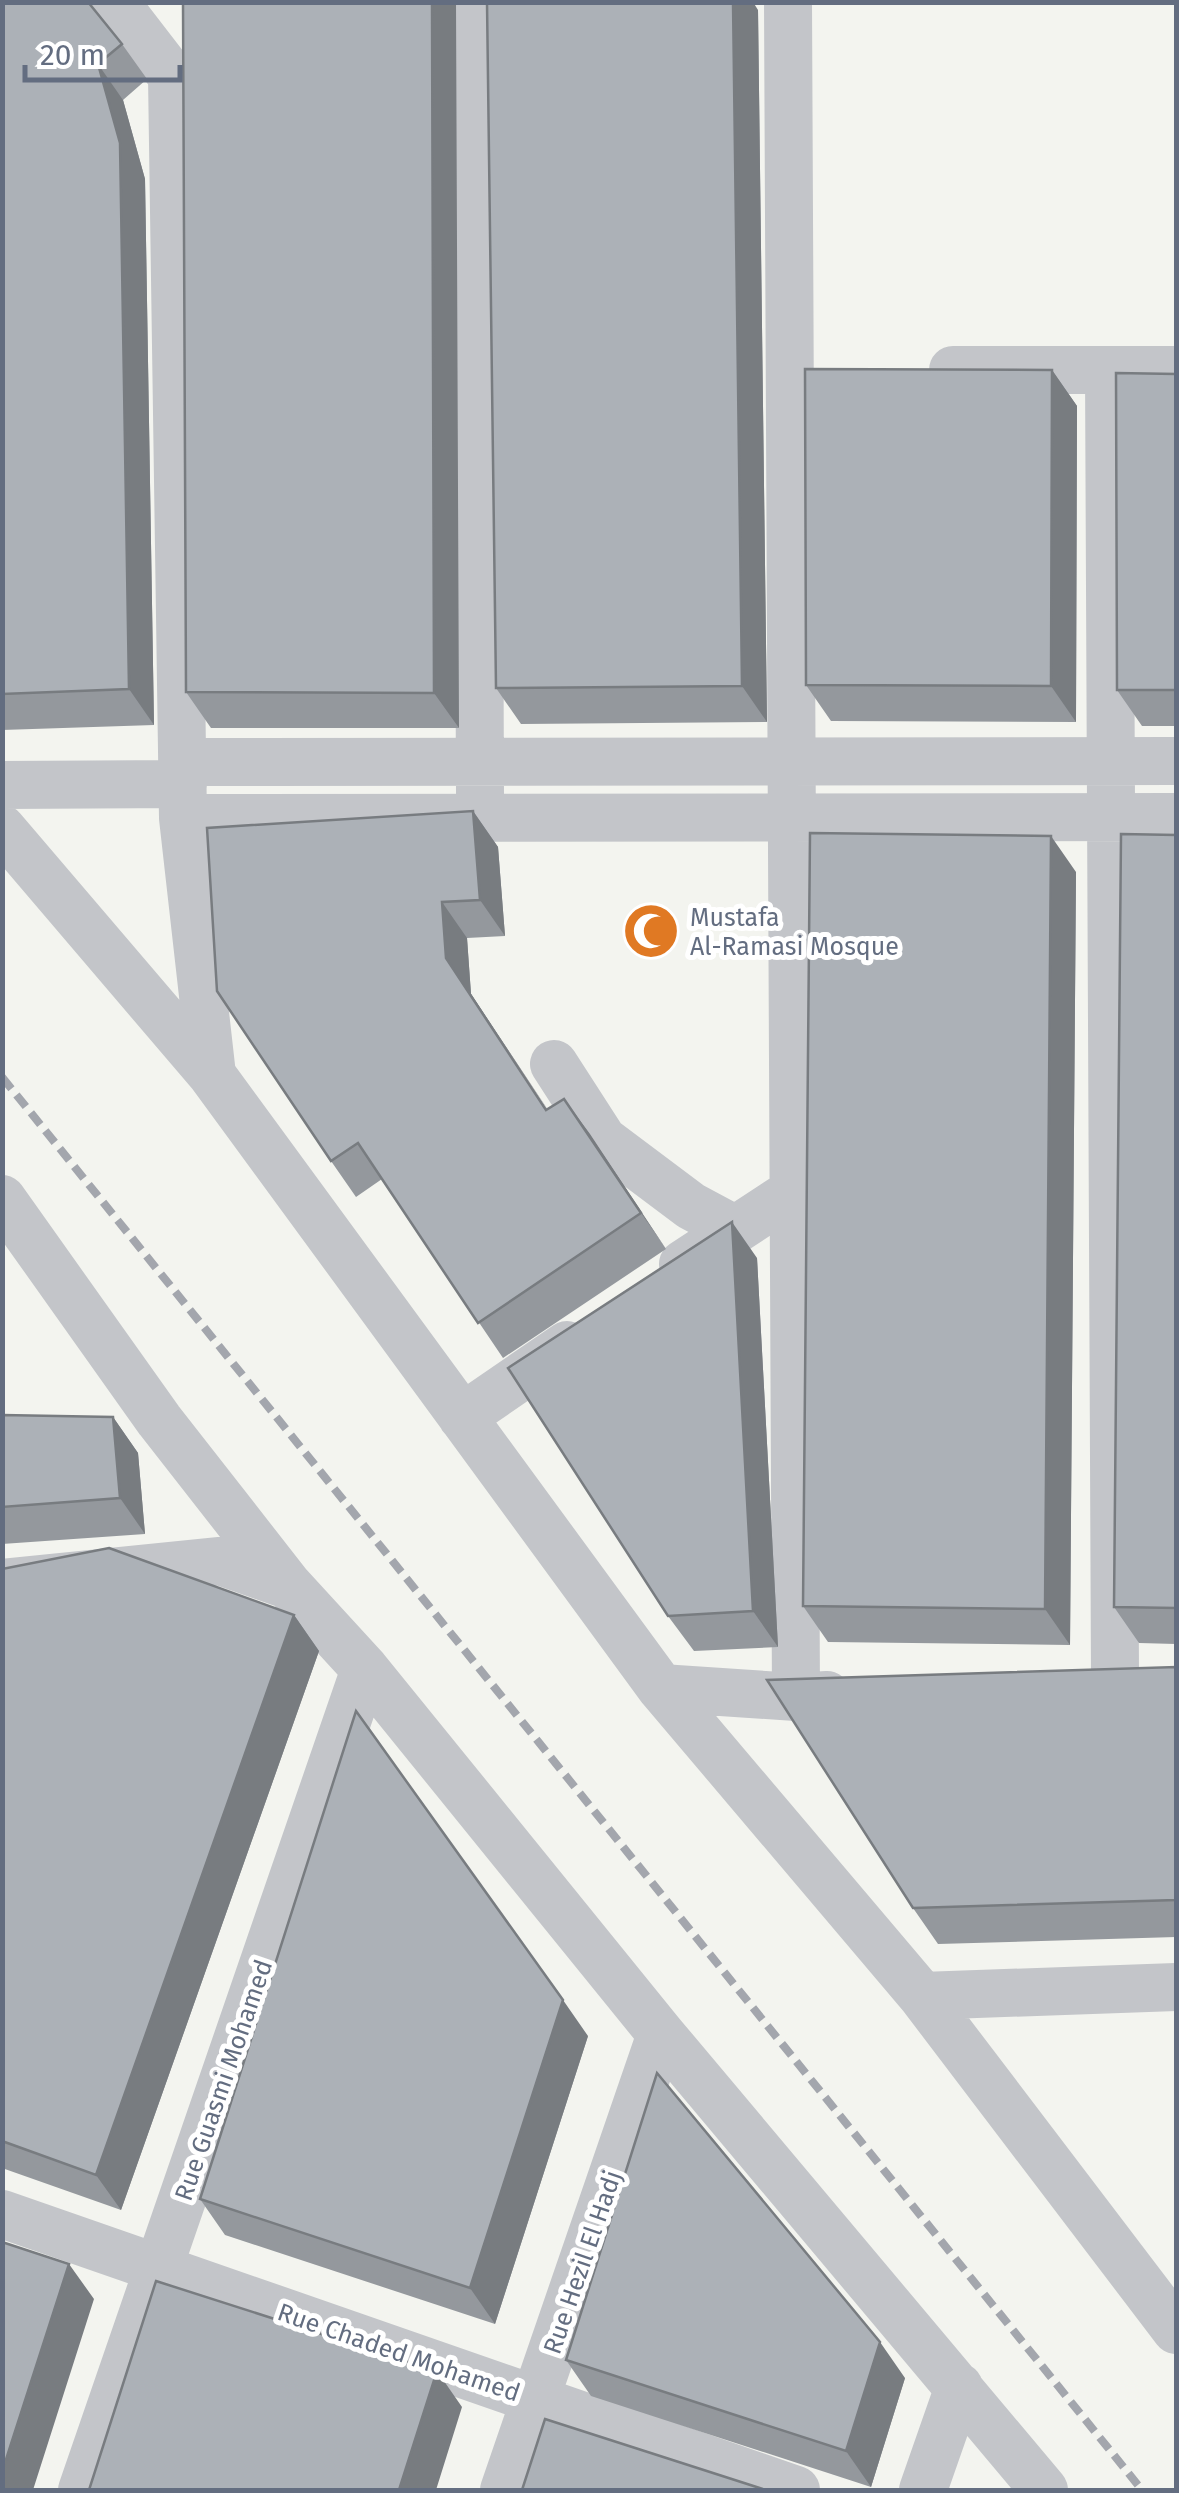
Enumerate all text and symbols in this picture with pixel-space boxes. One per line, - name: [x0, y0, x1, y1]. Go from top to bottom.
- scale bar: [25, 20, 180, 82]
- text: 20 m: [40, 37, 105, 73]
- mosque icon: Mustafa Al-Ramasi Mosque: [621, 901, 681, 961]
- place label: Mustafa Al-Ramasi Mosque: [690, 903, 899, 962]
- street label: Rue Guasmi Mohamed: [169, 1956, 279, 2205]
- street label: Rue Hezil El Hadj: [538, 2167, 628, 2358]
- street label: Rue Chaded Mohamed: [274, 2297, 524, 2409]

